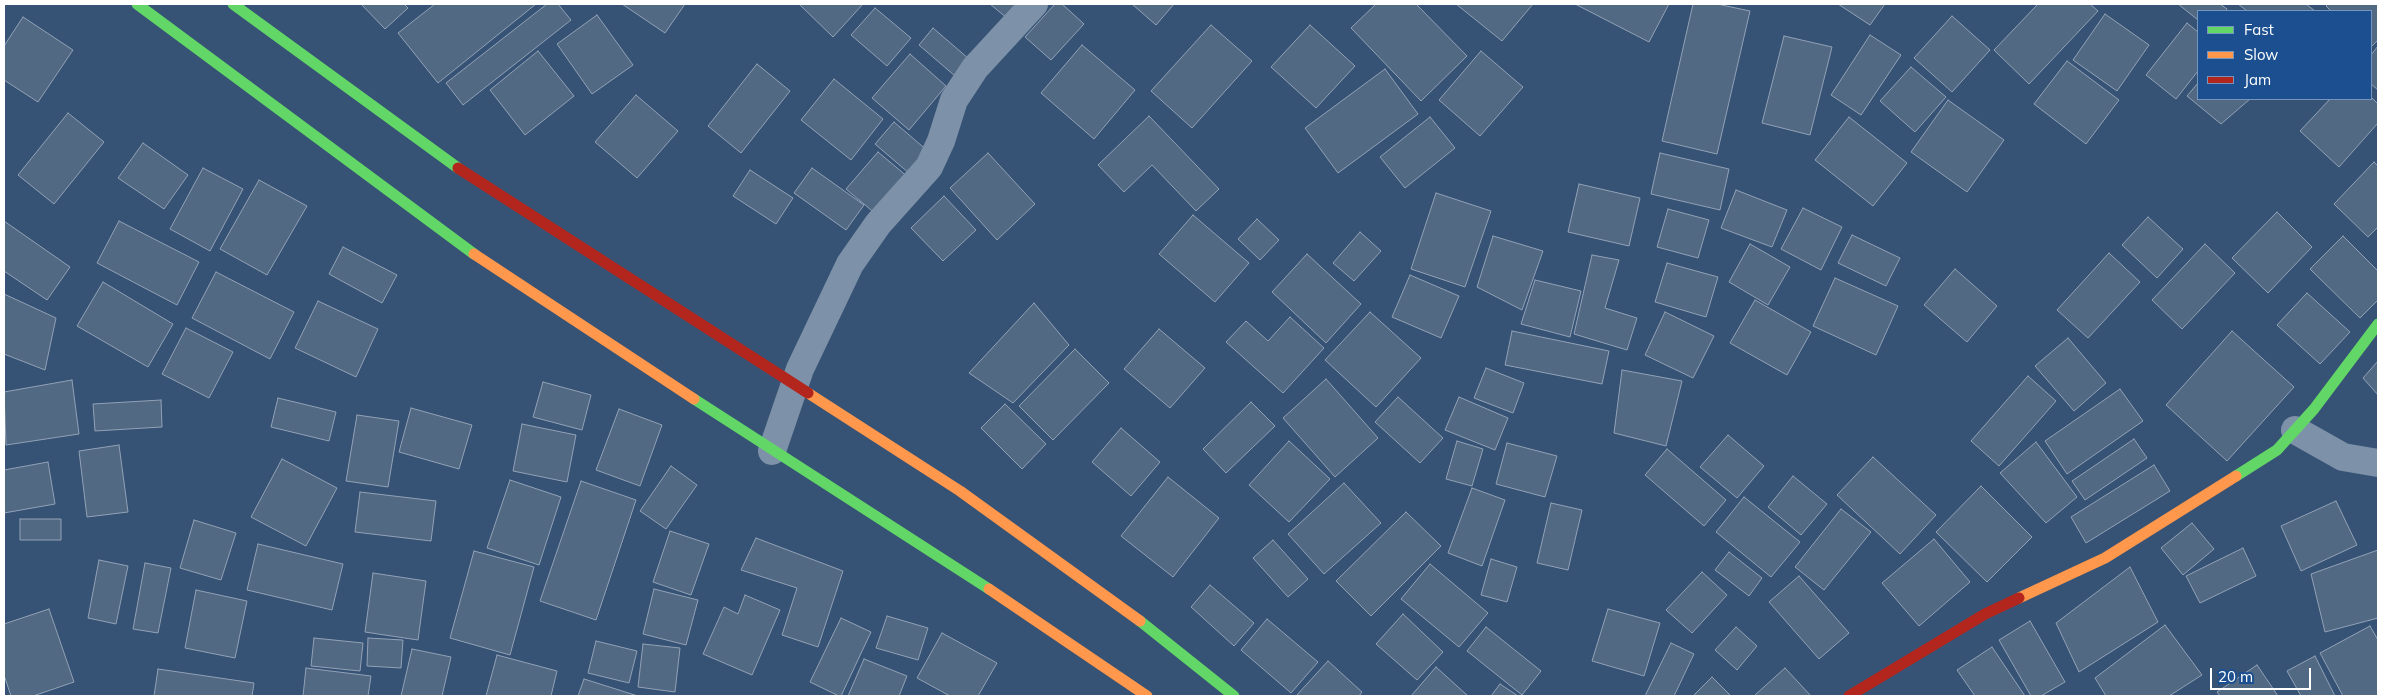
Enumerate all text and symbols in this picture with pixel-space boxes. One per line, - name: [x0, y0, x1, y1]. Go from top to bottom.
- legend: [2197, 10, 2372, 100]
- text: Fast: [2244, 20, 2274, 39]
- text: Slow: [2244, 45, 2278, 64]
- text: Jam: [2244, 70, 2271, 89]
- scale bar: [2212, 658, 2313, 690]
- text: 20 m: [2218, 667, 2253, 686]

